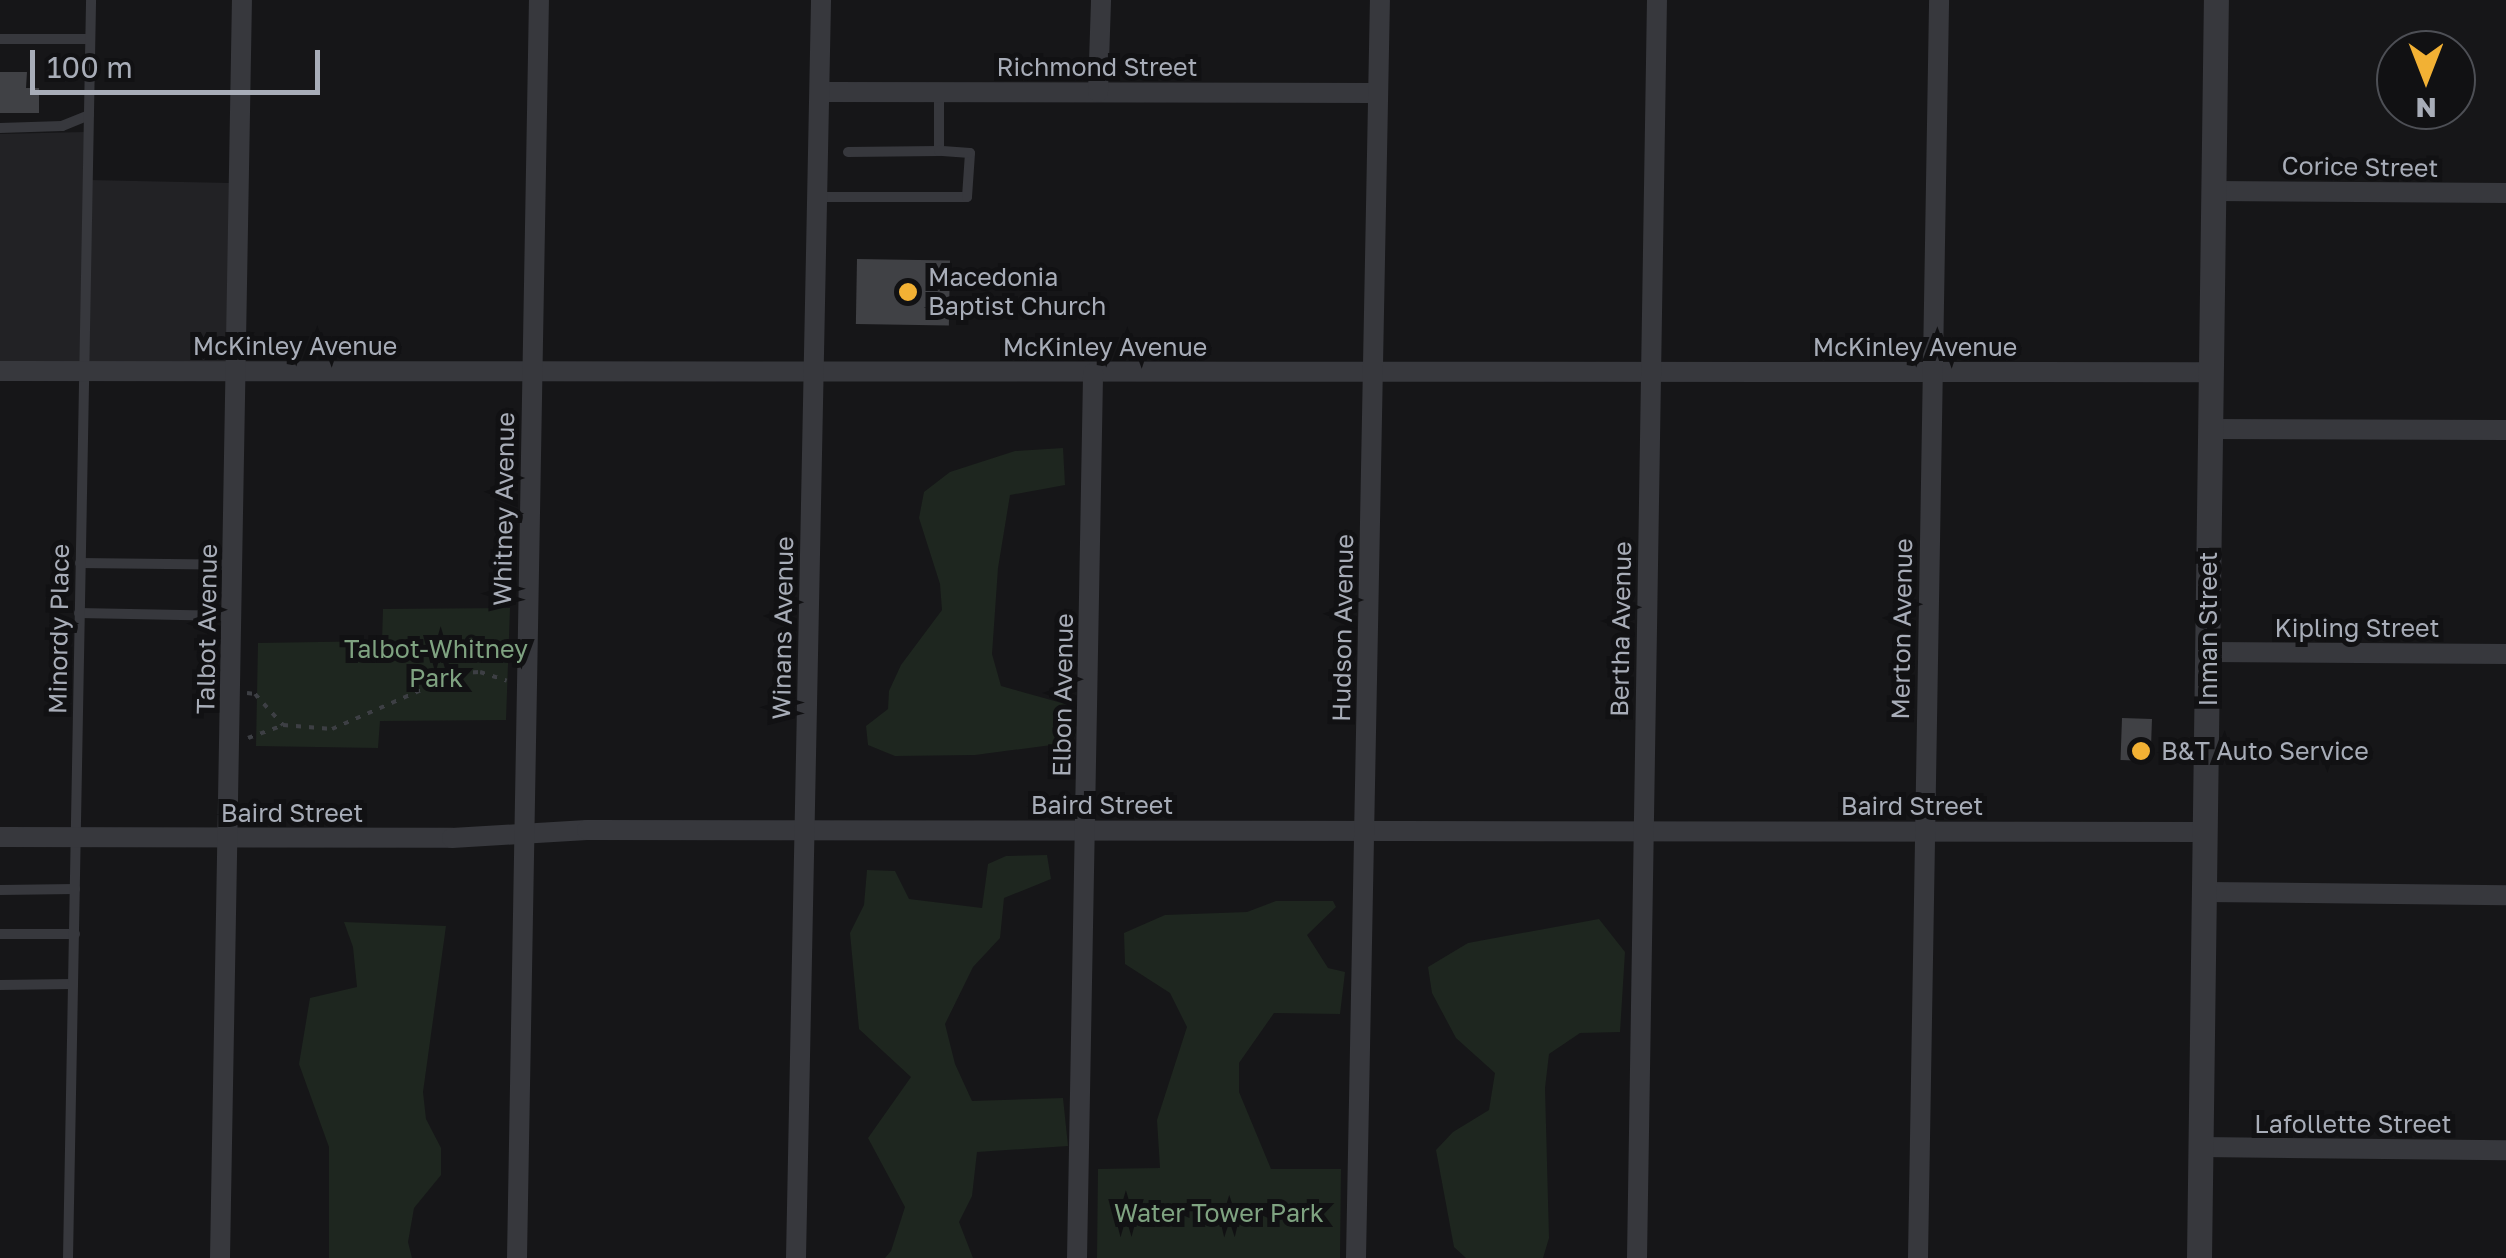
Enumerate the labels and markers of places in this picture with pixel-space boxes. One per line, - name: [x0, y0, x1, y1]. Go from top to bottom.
- place label: Macedonia Baptist Church: [928, 263, 1106, 322]
- marker: Macedonia Baptist Church: [897, 281, 919, 303]
- place label: B&T Auto Service: [2161, 736, 2369, 766]
- marker: B&T Auto Service: [2130, 740, 2152, 762]

